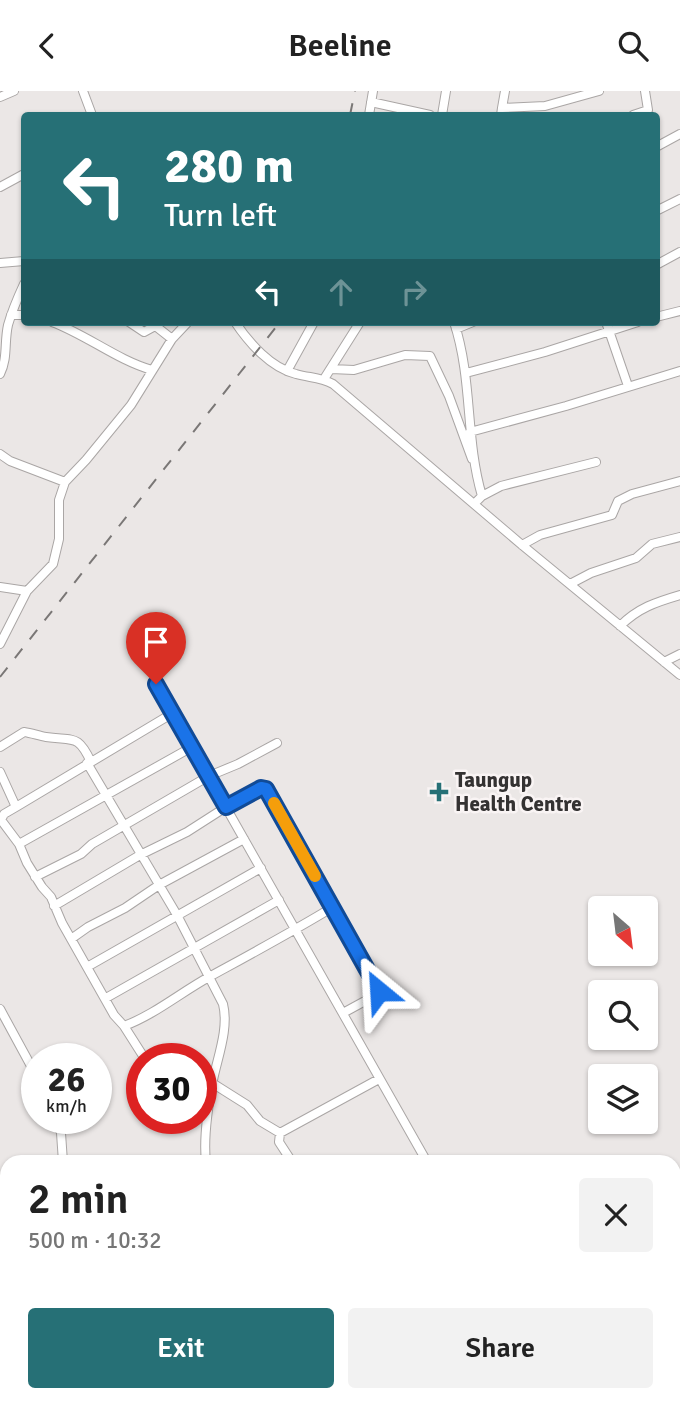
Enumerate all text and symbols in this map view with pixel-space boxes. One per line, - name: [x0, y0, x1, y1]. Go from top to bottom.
- text: Beeline: [288, 26, 392, 65]
- icon: back: [28, 27, 66, 65]
- icon: search: [614, 27, 652, 65]
- text: 280 m: [164, 136, 294, 196]
- icon: left: [49, 140, 140, 231]
- text: Turn left: [164, 196, 277, 235]
- icon: left: [249, 273, 287, 311]
- icon: ahead: [322, 273, 360, 311]
- icon: right: [395, 273, 433, 311]
- pin: [126, 612, 186, 684]
- icon: arrive: [137, 623, 175, 661]
- place label: Taungup Health Centre: [455, 767, 582, 817]
- marker: Taungup Health Centre: [429, 782, 449, 802]
- north arrow: [588, 896, 658, 966]
- map controls: [588, 896, 658, 1134]
- position arrow: [342, 954, 416, 1028]
- button: search: [588, 980, 658, 1050]
- speed limit sign: 30: [126, 1043, 217, 1134]
- text: 26: [48, 1058, 85, 1101]
- button: layers: [588, 1064, 658, 1134]
- text: km/h: [46, 1095, 87, 1117]
- text: 2 min: [28, 1174, 129, 1225]
- button: close: [579, 1178, 653, 1252]
- text: 500 m · 10:32: [28, 1226, 162, 1255]
- button: Exit: [28, 1308, 334, 1388]
- button: Share: [348, 1308, 653, 1388]

